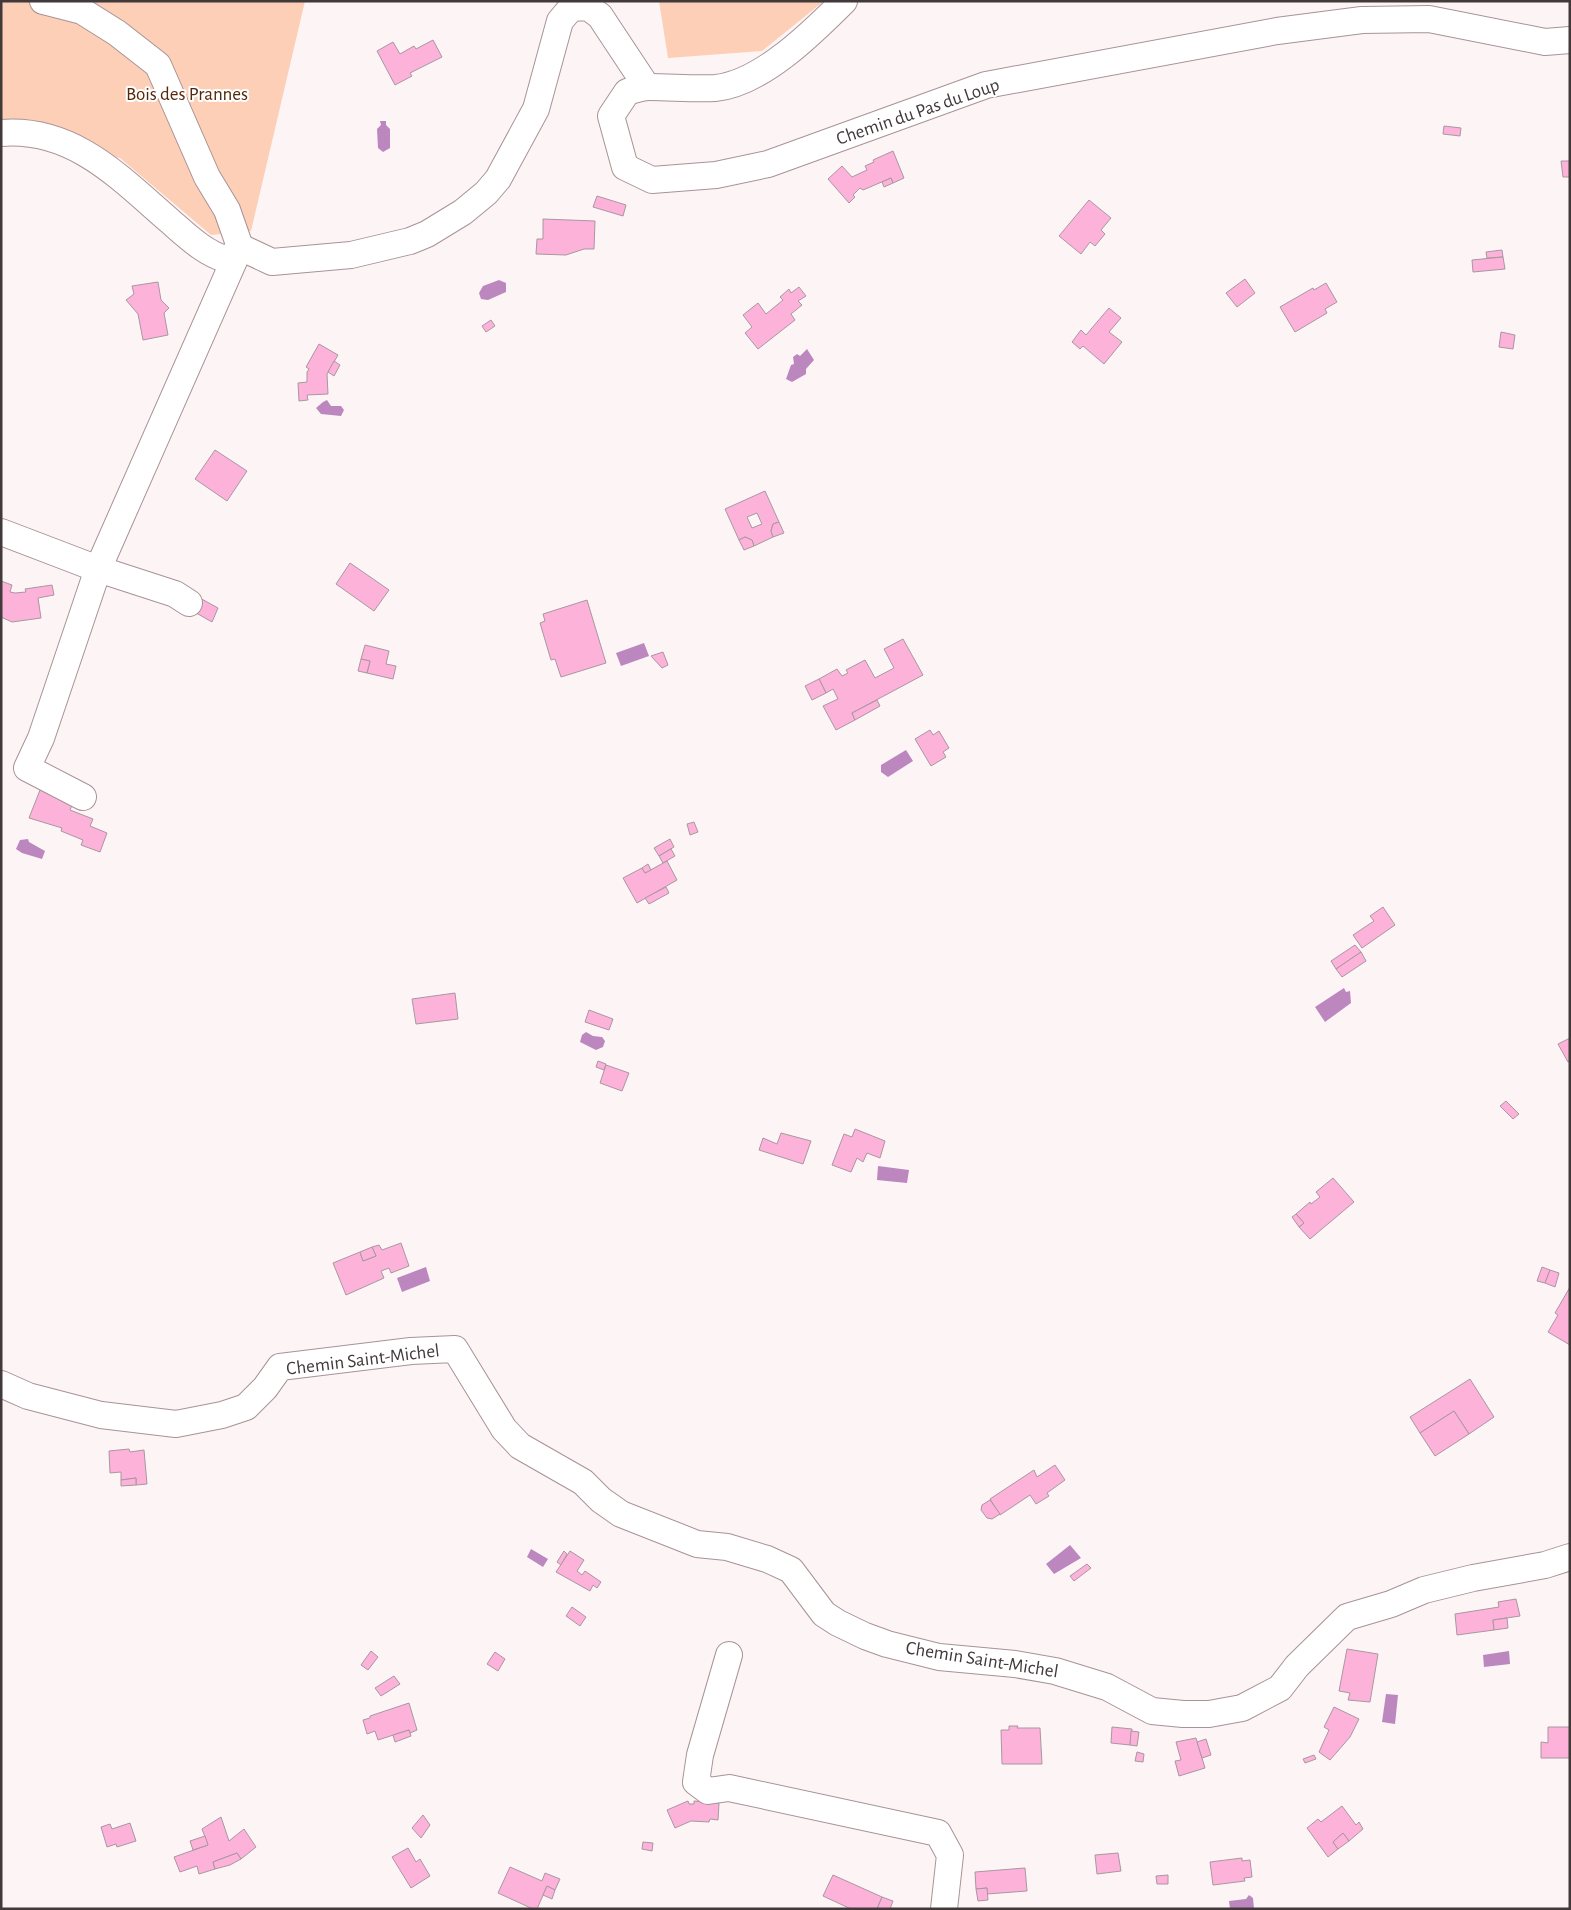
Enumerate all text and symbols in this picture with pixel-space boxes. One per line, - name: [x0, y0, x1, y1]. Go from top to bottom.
- street label: Chemin du Pas du Loup: [834, 75, 1002, 149]
- park label: Bois des Prannes: [126, 85, 248, 104]
- street label: Chemin Saint-Michel: [285, 1341, 441, 1379]
- street label: Chemin Saint-Michel: [904, 1639, 1060, 1681]

